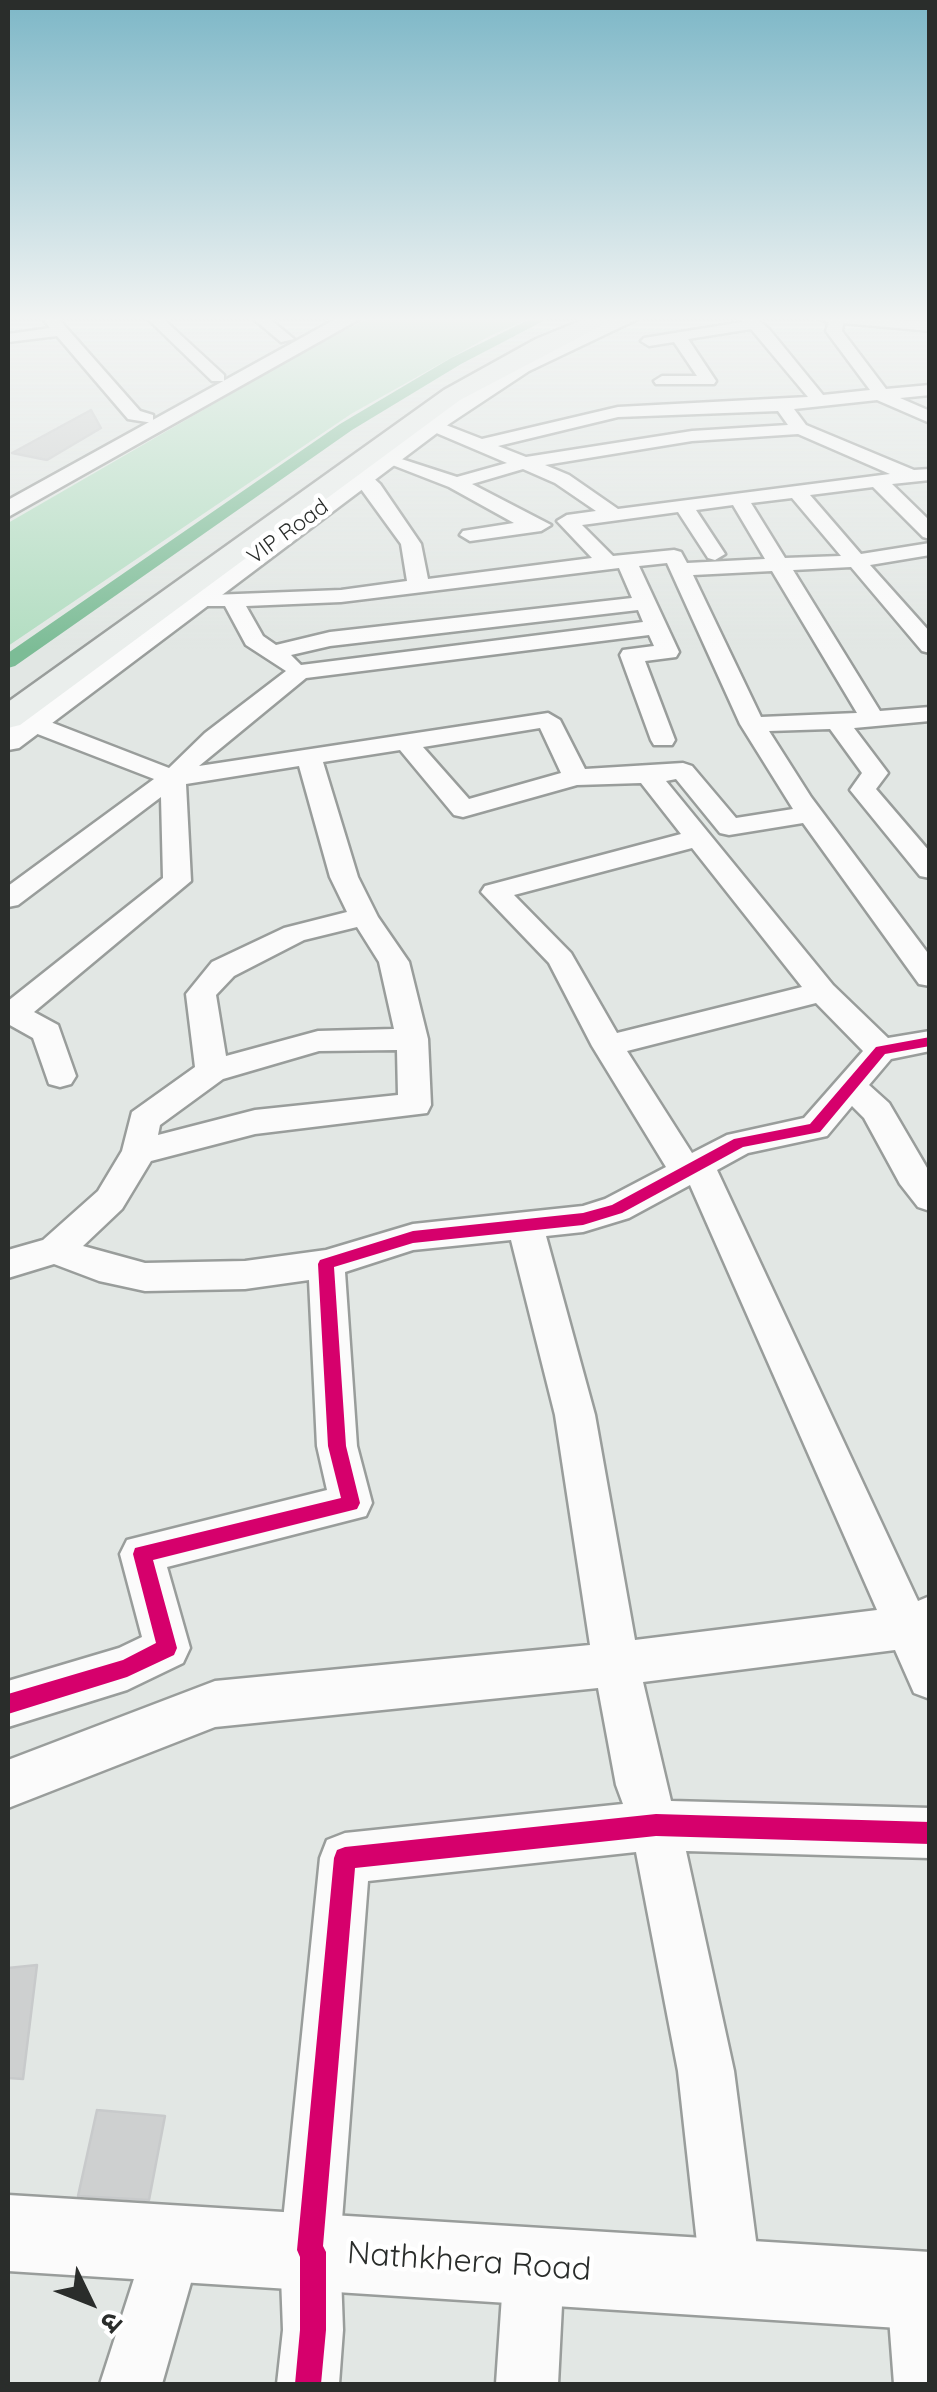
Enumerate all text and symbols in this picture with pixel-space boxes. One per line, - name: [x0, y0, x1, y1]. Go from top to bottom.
- street label: VIP Road: [242, 494, 334, 570]
- street label: Nathkhera Road: [346, 2234, 592, 2290]
- north arrow: [40, 2252, 140, 2352]
- text: उ: [94, 2305, 131, 2341]

